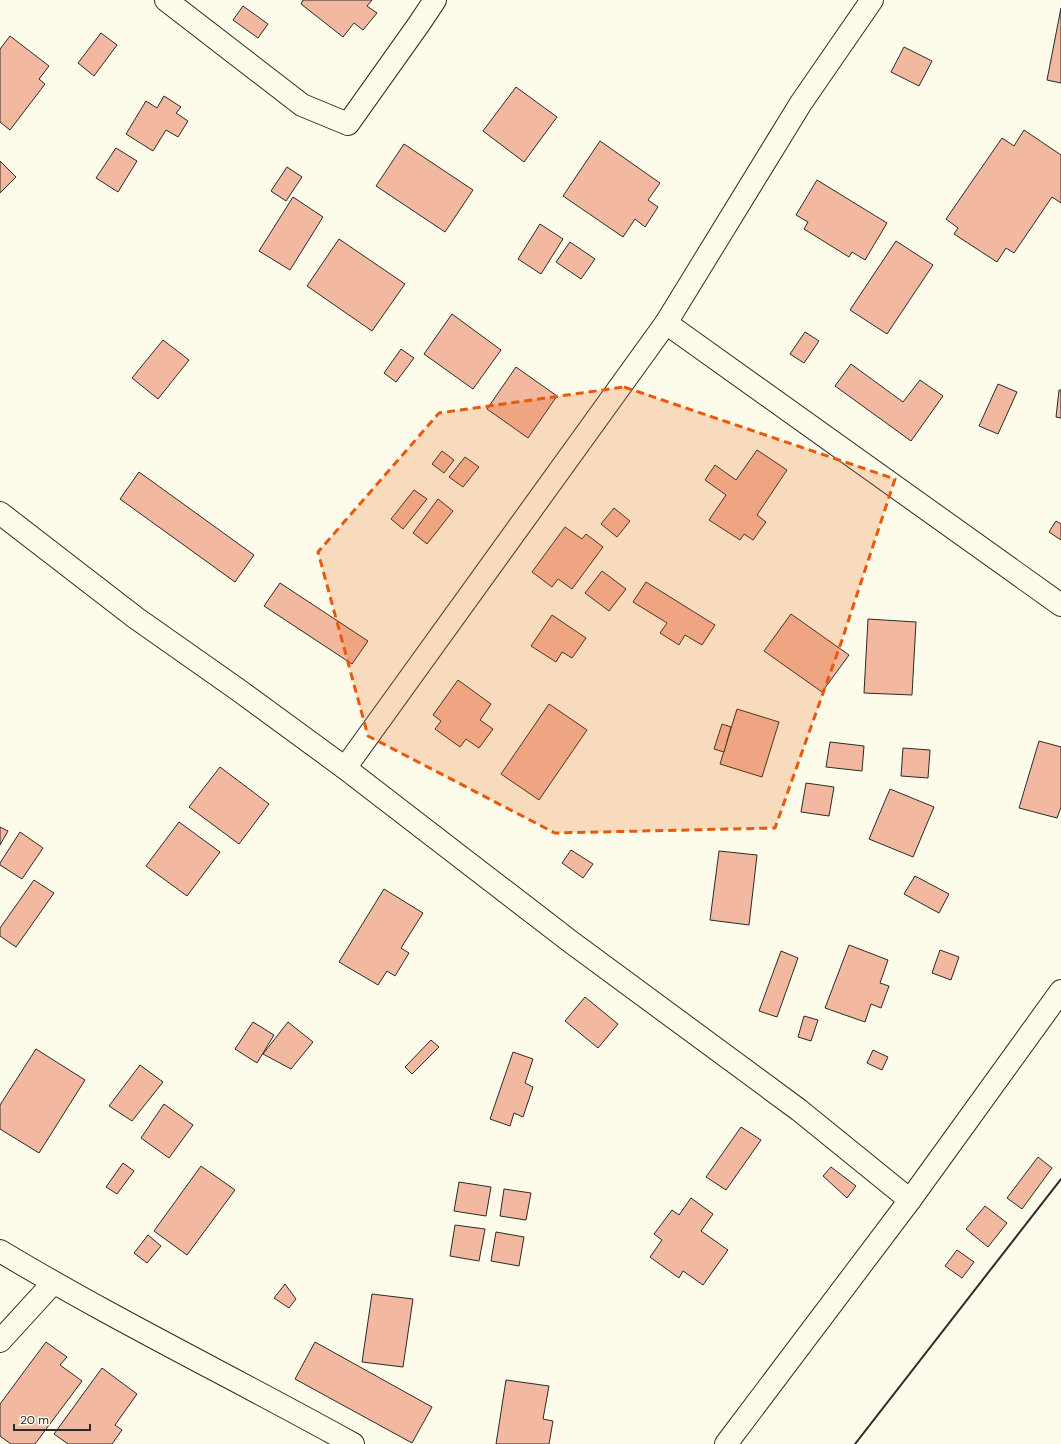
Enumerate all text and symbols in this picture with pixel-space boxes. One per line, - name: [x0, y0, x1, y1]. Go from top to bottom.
- scale bar: [14, 1406, 90, 1432]
- text: 20 m: [20, 1412, 49, 1428]

